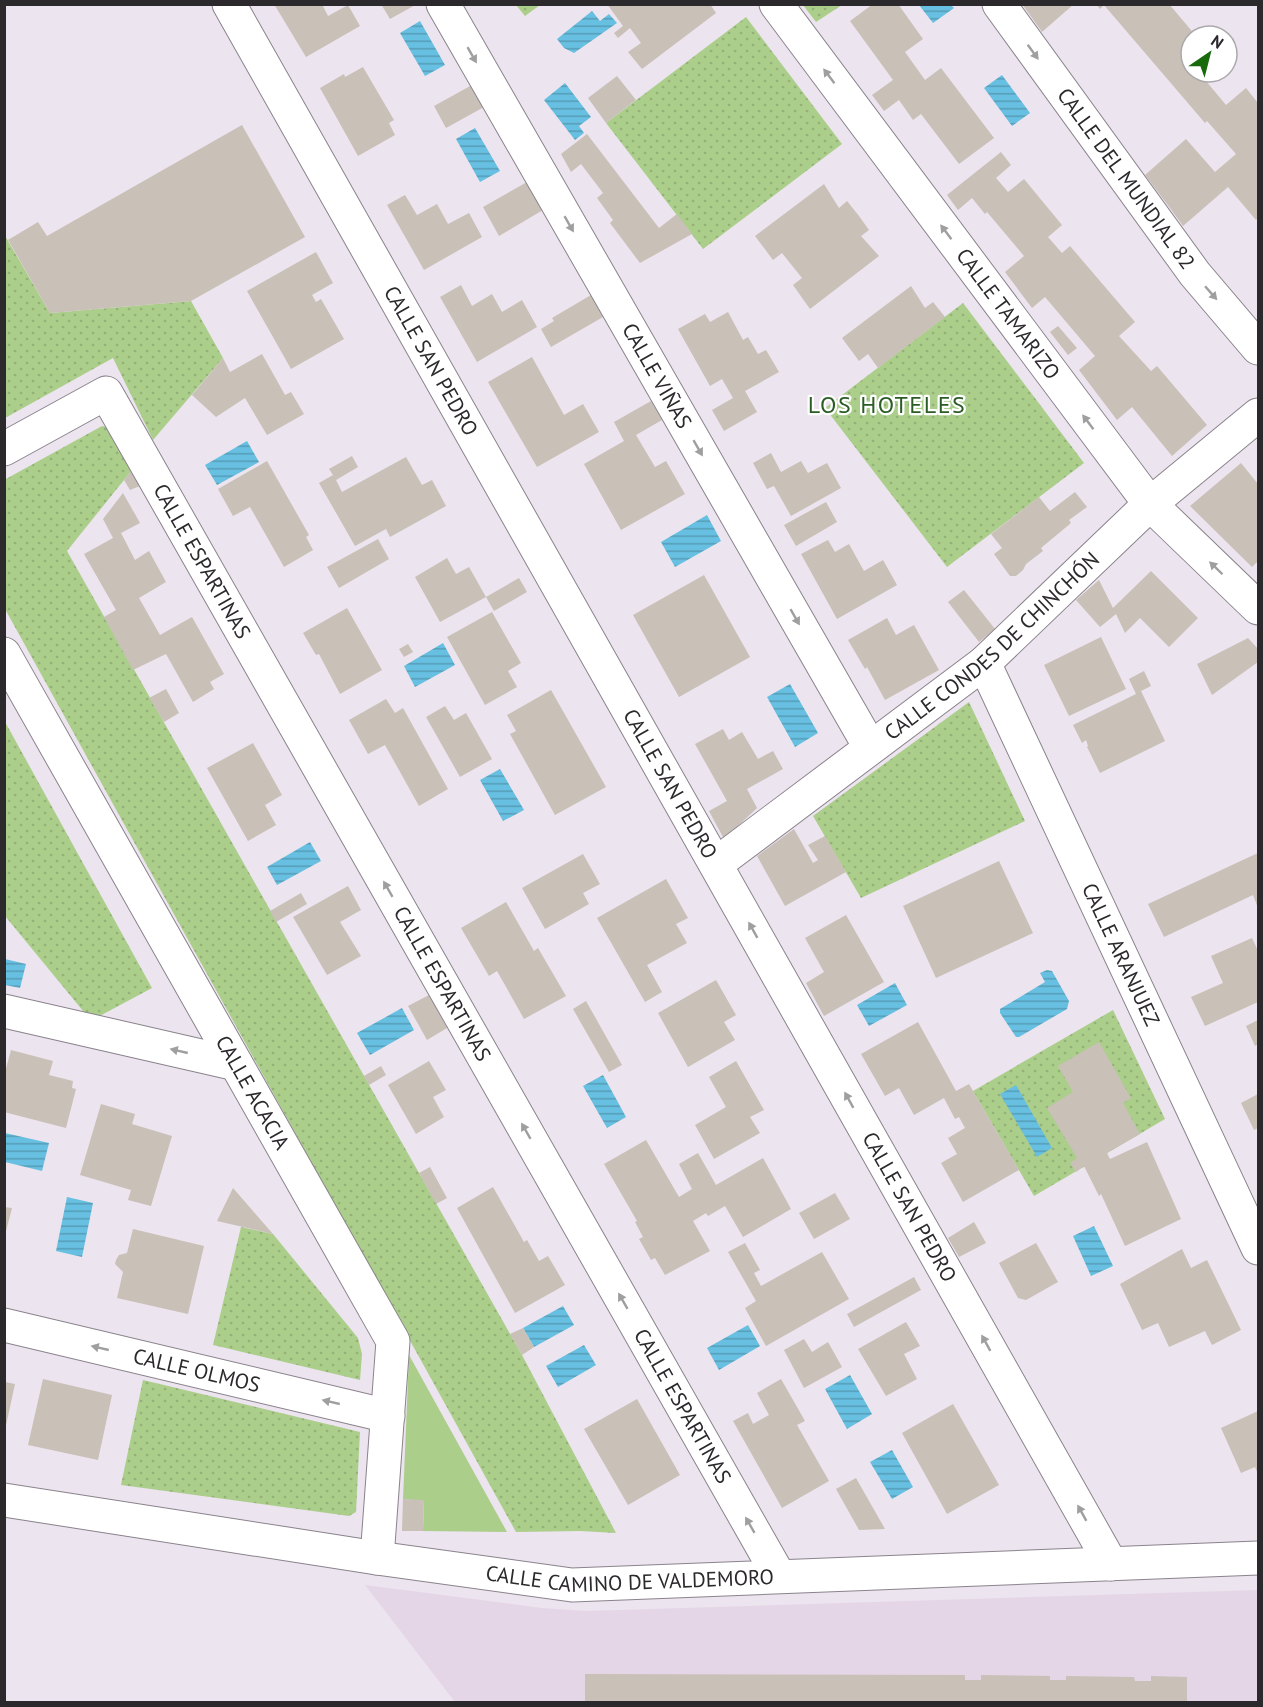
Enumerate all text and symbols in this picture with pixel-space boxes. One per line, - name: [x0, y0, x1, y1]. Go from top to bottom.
- north arrow: [1179, 24, 1239, 84]
- text: N: [1208, 31, 1228, 53]
- one-way arrow: [1027, 43, 1039, 59]
- one-way arrow: [467, 47, 477, 64]
- one-way arrow: [824, 68, 836, 83]
- street label: CALLE DEL MUNDIAL 82: [1051, 82, 1201, 275]
- one-way arrow: [564, 216, 574, 233]
- one-way arrow: [940, 224, 953, 240]
- street label: CALLE TAMARIZO: [950, 243, 1066, 385]
- street label: CALLE SAN PEDRO: [378, 281, 484, 441]
- one-way arrow: [1204, 285, 1217, 300]
- street label: CALLE VIÑAS: [616, 318, 698, 433]
- district label: LOS HOTELES: [808, 389, 966, 420]
- one-way arrow: [1083, 414, 1095, 429]
- one-way arrow: [693, 440, 703, 457]
- street label: CALLE ESPARTINAS: [147, 479, 257, 643]
- street label: CALLE CONDES DE CHINCHÓN: [879, 546, 1105, 746]
- one-way arrow: [1209, 561, 1224, 575]
- one-way arrow: [790, 609, 800, 626]
- street label: CALLE SAN PEDRO: [617, 704, 724, 864]
- street label: CALLE ARANJUEZ: [1076, 879, 1166, 1030]
- one-way arrow: [383, 880, 393, 897]
- street label: CALLE ESPARTINAS: [388, 901, 497, 1066]
- one-way arrow: [748, 922, 759, 938]
- street label: CALLE ACACIA: [210, 1030, 296, 1155]
- one-way arrow: [170, 1046, 188, 1056]
- one-way arrow: [844, 1091, 854, 1108]
- one-way arrow: [521, 1123, 531, 1140]
- street label: CALLE SAN PEDRO: [856, 1127, 963, 1287]
- one-way arrow: [618, 1292, 628, 1309]
- street label: CALLE ESPARTINAS: [628, 1324, 738, 1488]
- one-way arrow: [981, 1334, 991, 1351]
- one-way arrow: [91, 1342, 109, 1352]
- street label: CALLE OLMOS: [131, 1342, 263, 1398]
- one-way arrow: [322, 1397, 340, 1407]
- one-way arrow: [1077, 1504, 1087, 1521]
- one-way arrow: [745, 1517, 756, 1533]
- street label: CALLE CAMINO DE VALDEMORO: [484, 1559, 774, 1598]

